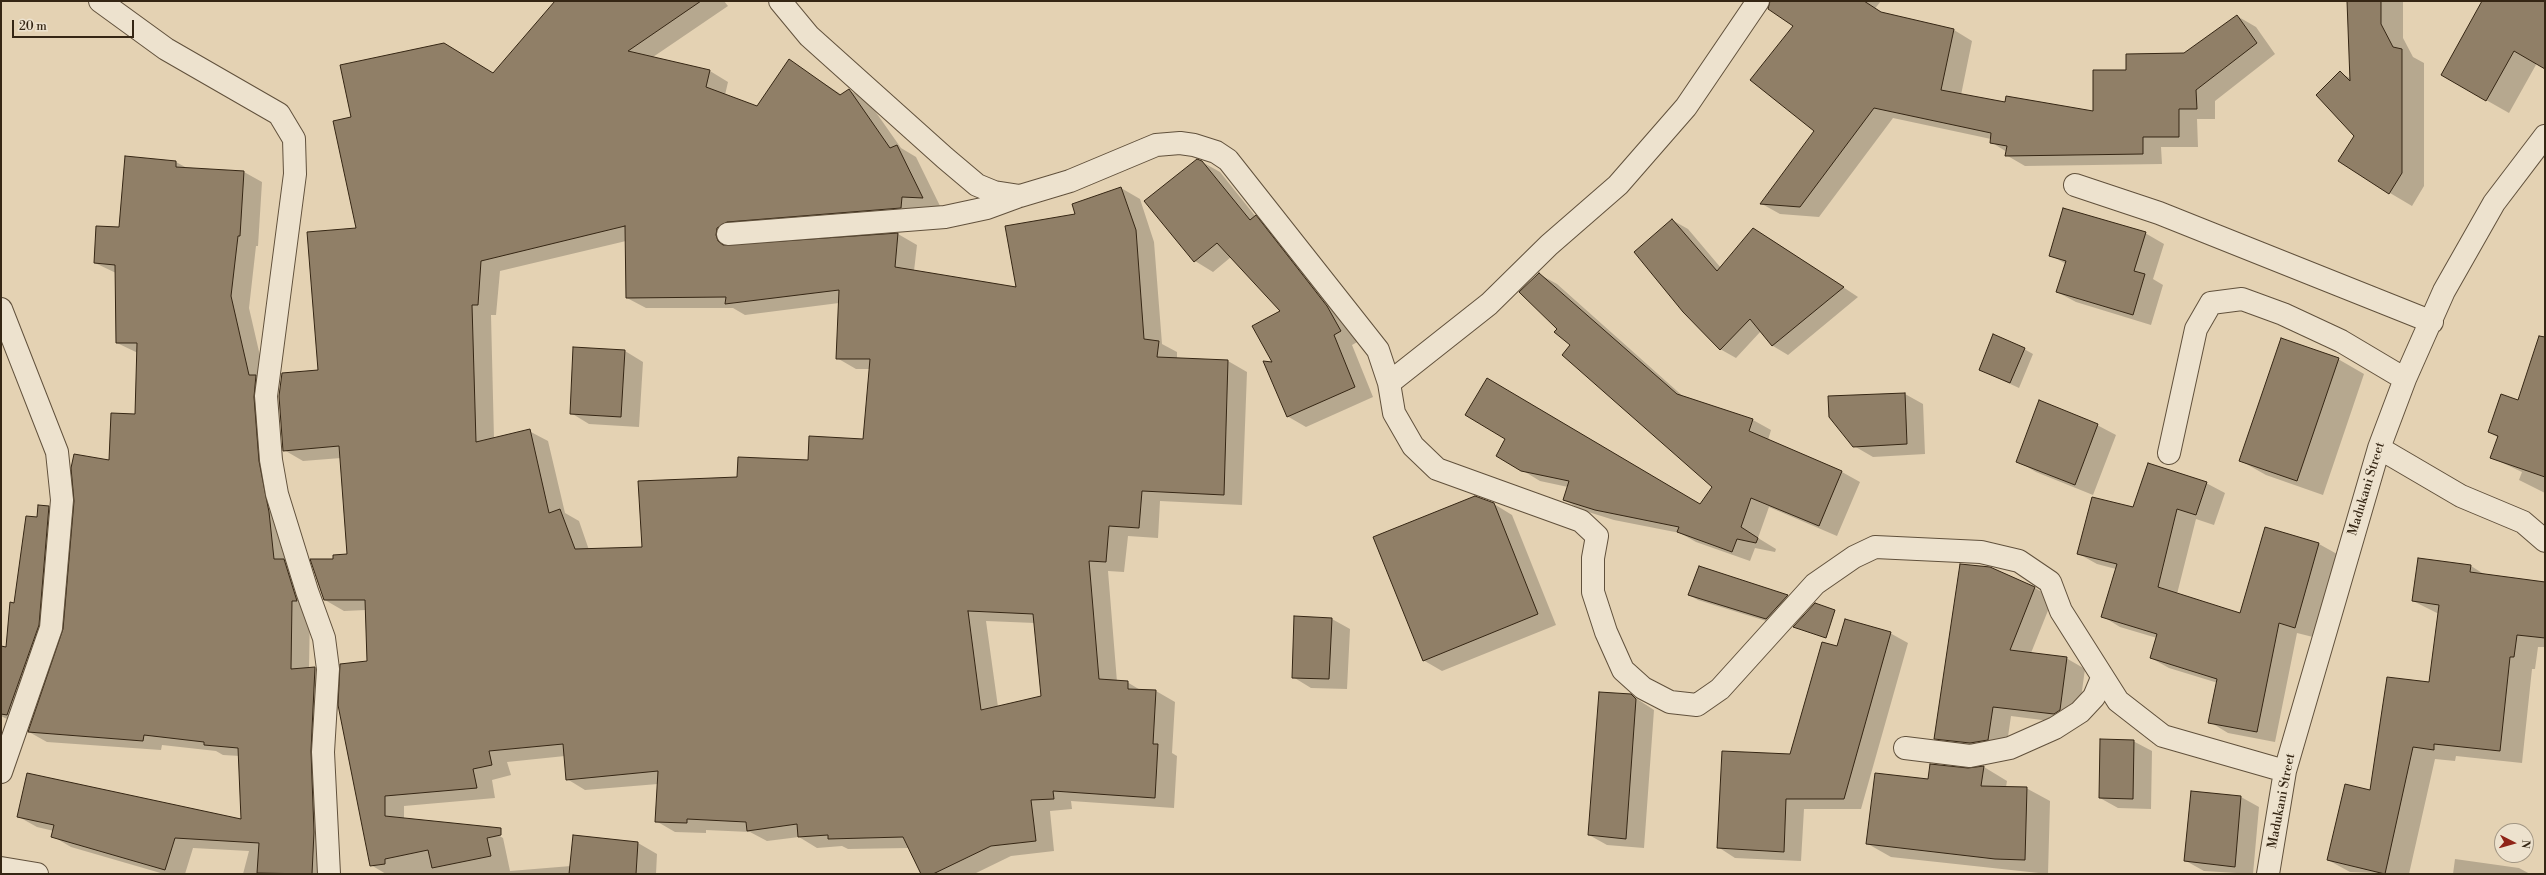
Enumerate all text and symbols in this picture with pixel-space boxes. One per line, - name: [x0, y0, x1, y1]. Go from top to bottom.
- scale bar: [14, 12, 136, 38]
- text: 20 m: [19, 19, 47, 34]
- street label: Madukani Street: [2345, 440, 2389, 538]
- street label: Madukani Street: [2265, 752, 2299, 850]
- north arrow: [2494, 823, 2534, 863]
- text: N: [2518, 839, 2532, 849]

